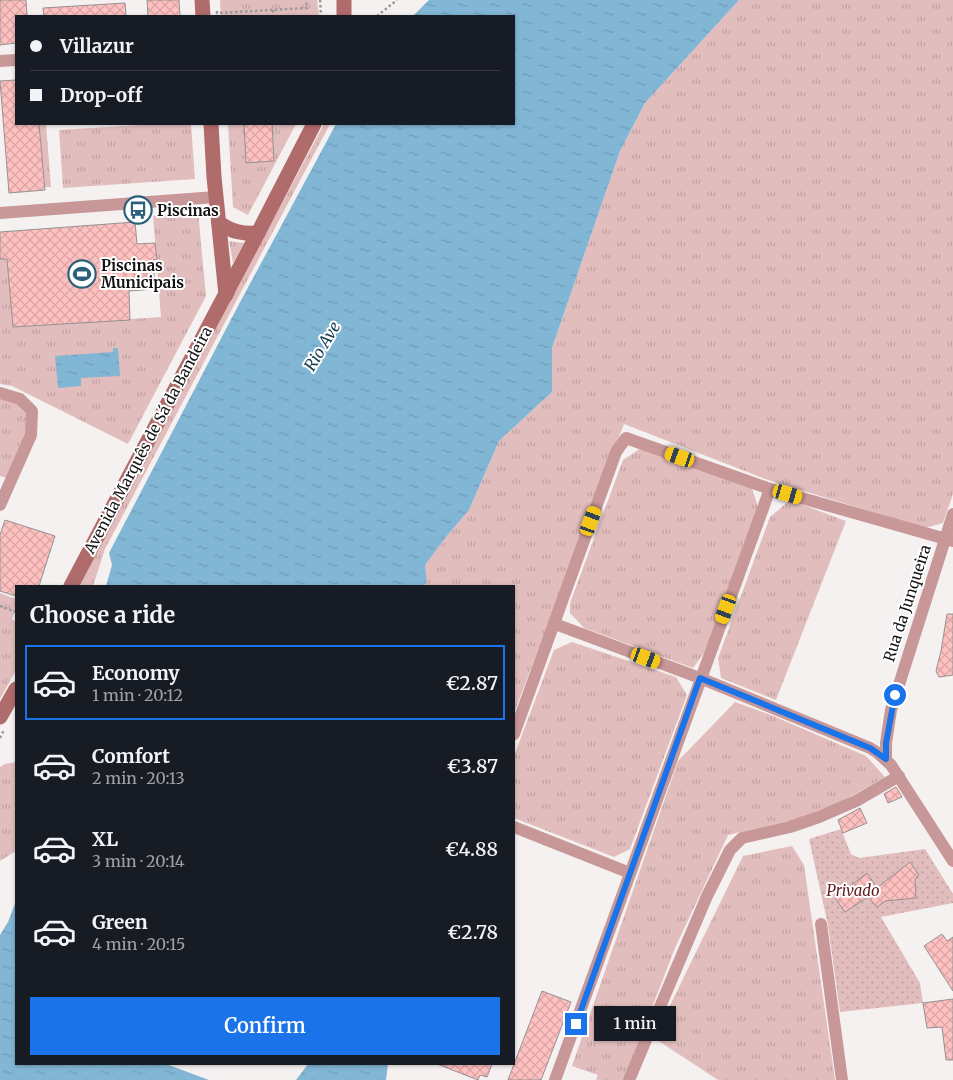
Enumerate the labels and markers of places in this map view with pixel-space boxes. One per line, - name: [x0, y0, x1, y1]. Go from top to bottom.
- bus stop icon: Piscinas: [123, 195, 153, 225]
- place label: Piscinas: [157, 201, 219, 220]
- place label: Piscinas Municipais: [101, 256, 184, 292]
- sports icon: Piscinas Municipais: [67, 259, 97, 289]

